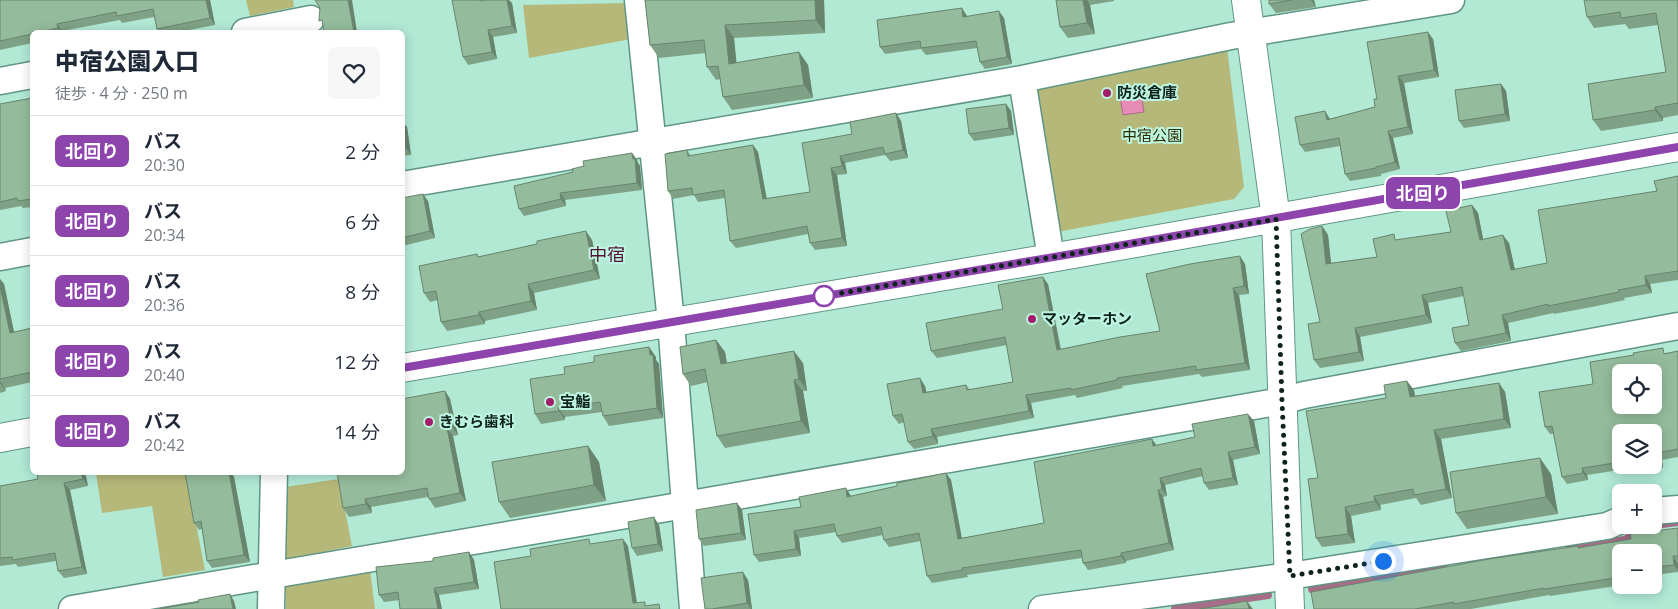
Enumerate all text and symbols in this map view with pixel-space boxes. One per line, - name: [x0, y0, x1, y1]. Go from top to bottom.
- text: 中宿公園入口: [55, 44, 199, 77]
- button: heart: [328, 47, 380, 99]
- text: 徒歩 · 4 分 · 250 m: [55, 82, 188, 104]
- place label: 防災倉庫: [1117, 82, 1177, 102]
- marker: 防災倉庫: [1101, 87, 1113, 99]
- park label: 中宿公園: [1122, 125, 1182, 145]
- text: バス: [144, 128, 182, 154]
- text: 北回り: [65, 139, 119, 163]
- text: 2 分: [345, 139, 380, 165]
- text: 20:30: [144, 154, 185, 176]
- line badge: 北回り: [1394, 177, 1452, 209]
- text: 北回り: [1396, 181, 1450, 205]
- text: バス: [144, 198, 182, 224]
- text: 北回り: [65, 209, 119, 233]
- text: 6 分: [345, 209, 380, 235]
- text: 20:34: [144, 224, 185, 246]
- district label: 中宿: [589, 242, 625, 266]
- text: バス: [144, 268, 182, 294]
- text: 北回り: [65, 279, 119, 303]
- text: 8 分: [345, 279, 380, 305]
- unlabelled marker: [813, 285, 835, 307]
- text: 20:36: [144, 294, 185, 316]
- place label: マッターホン: [1042, 308, 1132, 328]
- marker: マッターホン: [1026, 313, 1038, 325]
- text: バス: [144, 338, 182, 364]
- text: 北回り: [65, 349, 119, 373]
- text: 12 分: [334, 349, 380, 375]
- text: 20:40: [144, 364, 185, 386]
- map controls: [1612, 364, 1662, 594]
- button: locate: [1612, 364, 1662, 414]
- place label: 宝鮨: [560, 391, 591, 411]
- marker: 宝鮨: [544, 396, 556, 408]
- text: バス: [144, 408, 182, 434]
- place label: きむら歯科: [439, 411, 514, 431]
- marker: きむら歯科: [423, 416, 435, 428]
- text: 北回り: [65, 419, 119, 443]
- text: 14 分: [334, 419, 380, 445]
- button: layers: [1612, 424, 1662, 474]
- text: 20:42: [144, 434, 185, 456]
- button: +: [1612, 484, 1662, 534]
- button: −: [1612, 544, 1662, 594]
- your location: [1371, 549, 1396, 574]

